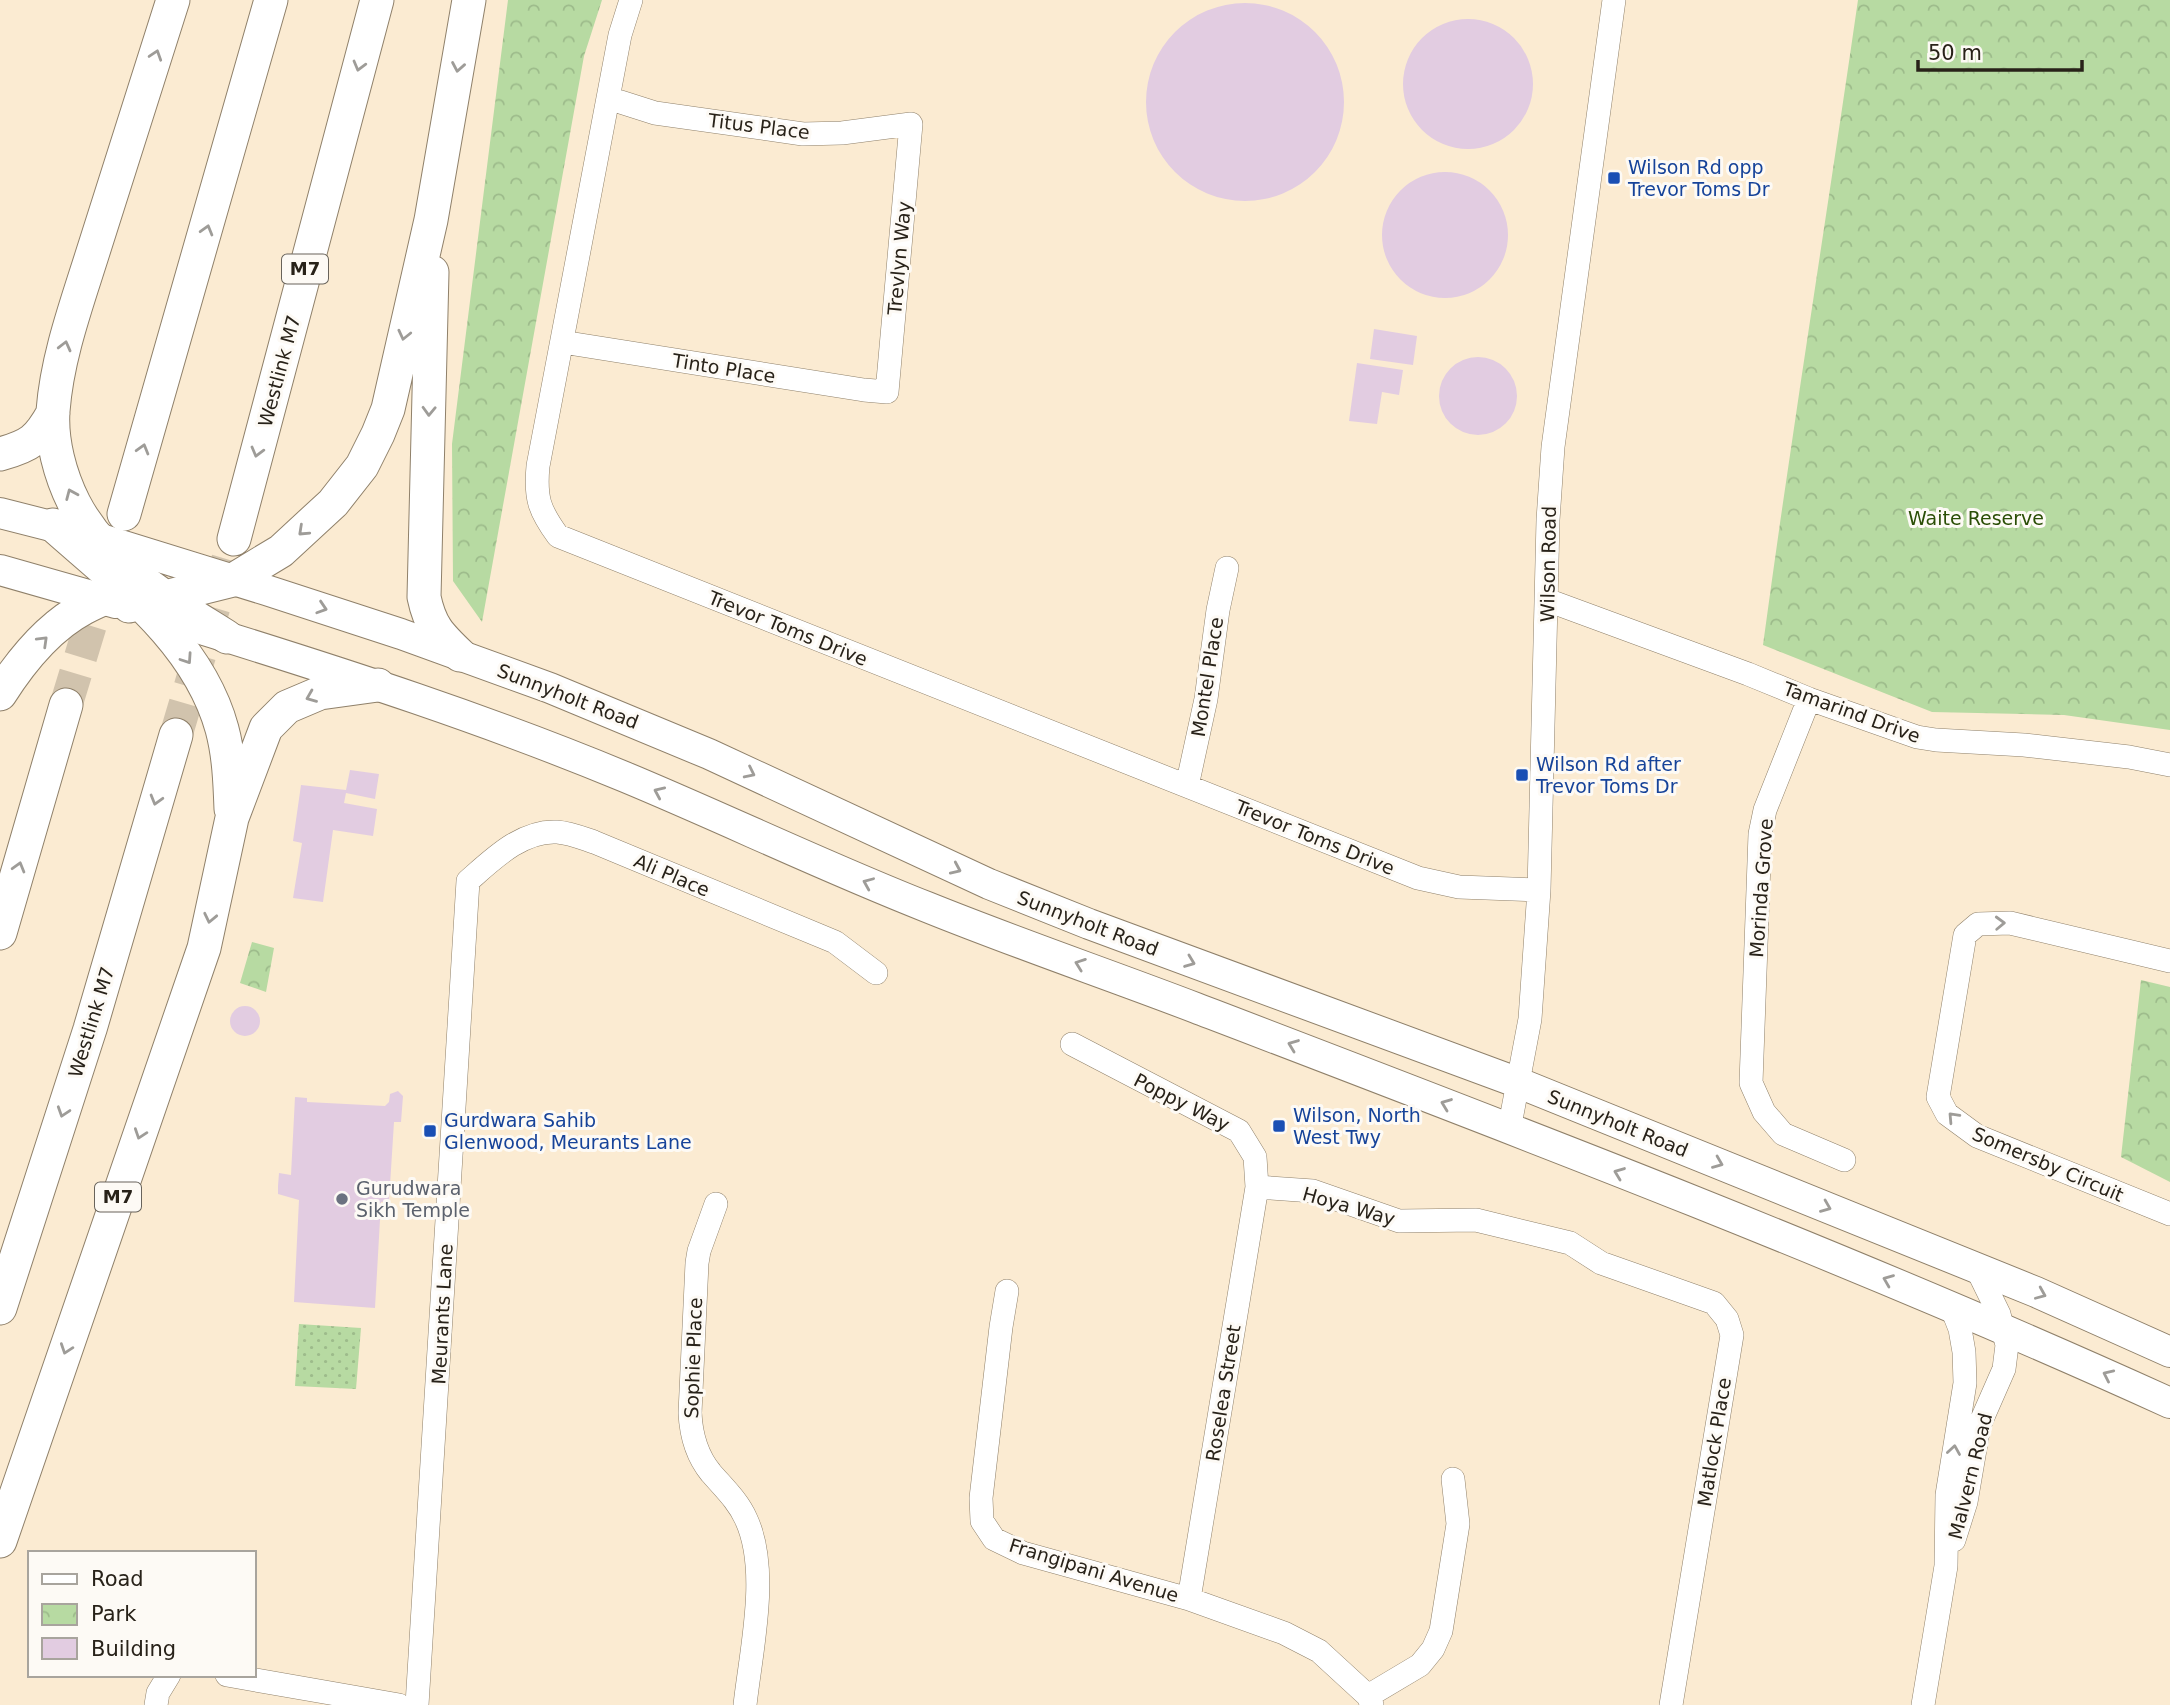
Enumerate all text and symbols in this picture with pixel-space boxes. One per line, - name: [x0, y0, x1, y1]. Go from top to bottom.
- scale bar: [1918, 28, 2082, 72]
- text: 50 m: [1928, 41, 1982, 65]
- one-way arrow: [147, 50, 162, 62]
- one-way arrow: [353, 60, 368, 72]
- one-way arrow: [451, 61, 466, 73]
- street label: Titus Place: [706, 109, 811, 143]
- place label: Wilson Rd opp Trevor Toms Dr: [1627, 156, 1770, 200]
- marker: Wilson Rd opp Trevor Toms Dr: [1606, 170, 1622, 186]
- street label: Trevlyn Way: [883, 200, 915, 317]
- one-way arrow: [198, 224, 213, 236]
- road number: M7: [282, 255, 328, 284]
- street label: Westlink M7: [254, 313, 304, 429]
- one-way arrow: [398, 329, 413, 341]
- one-way arrow: [57, 340, 71, 352]
- street label: Tinto Place: [670, 349, 777, 387]
- one-way arrow: [421, 406, 436, 417]
- one-way arrow: [135, 443, 150, 455]
- one-way arrow: [251, 445, 265, 457]
- one-way arrow: [66, 489, 80, 501]
- street label: Wilson Road: [1536, 506, 1560, 622]
- park label: Waite Reserve: [1908, 507, 2044, 529]
- one-way arrow: [298, 523, 311, 536]
- street label: Trevor Toms Drive: [704, 586, 871, 670]
- one-way arrow: [315, 600, 327, 614]
- street label: Montel Place: [1187, 616, 1227, 738]
- one-way arrow: [35, 636, 48, 649]
- one-way arrow: [179, 651, 191, 664]
- street label: Sunnyholt Road: [494, 659, 642, 733]
- street label: Tamarind Drive: [1780, 677, 1923, 747]
- one-way arrow: [306, 689, 318, 703]
- place label: Wilson Rd after Trevor Toms Dr: [1535, 753, 1681, 797]
- one-way arrow: [743, 765, 755, 779]
- marker: Wilson Rd after Trevor Toms Dr: [1514, 767, 1530, 783]
- one-way arrow: [654, 786, 666, 800]
- one-way arrow: [150, 794, 165, 806]
- street label: Trevor Toms Drive: [1231, 795, 1398, 879]
- street label: Morinda Grove: [1745, 818, 1777, 958]
- street label: Ali Place: [631, 849, 713, 901]
- one-way arrow: [949, 861, 961, 875]
- one-way arrow: [11, 862, 25, 874]
- one-way arrow: [862, 877, 874, 891]
- street label: Sunnyholt Road: [1014, 886, 1162, 960]
- one-way arrow: [204, 911, 219, 923]
- one-way arrow: [1994, 916, 2005, 931]
- one-way arrow: [1184, 954, 1196, 968]
- one-way arrow: [1075, 959, 1087, 973]
- street label: Westlink M7: [64, 964, 118, 1080]
- one-way arrow: [1287, 1040, 1299, 1054]
- street label: Poppy Way: [1131, 1069, 1233, 1135]
- street label: Sunnyholt Road: [1545, 1085, 1691, 1161]
- one-way arrow: [1441, 1099, 1453, 1113]
- place label: Wilson, North West Twy: [1293, 1104, 1421, 1148]
- one-way arrow: [57, 1105, 71, 1118]
- place label: Gurdwara Sahib Glenwood, Meurants Lane: [444, 1109, 692, 1153]
- one-way arrow: [1948, 1112, 1961, 1125]
- marker: Wilson, North West Twy: [1271, 1118, 1287, 1134]
- street label: Somersby Circuit: [1969, 1122, 2127, 1206]
- marker: Gurdwara Sahib Glenwood, Meurants Lane: [422, 1123, 438, 1139]
- one-way arrow: [134, 1127, 148, 1139]
- one-way arrow: [1712, 1155, 1724, 1169]
- one-way arrow: [1614, 1167, 1626, 1181]
- place label: Gurudwara Sikh Temple: [356, 1177, 470, 1221]
- road number: M7: [95, 1182, 141, 1212]
- street label: Hoya Way: [1300, 1182, 1398, 1230]
- marker: Gurudwara Sikh Temple: [334, 1191, 350, 1207]
- one-way arrow: [1819, 1199, 1831, 1213]
- street label: Meurants Lane: [427, 1243, 457, 1385]
- one-way arrow: [1883, 1274, 1896, 1288]
- one-way arrow: [2034, 1286, 2046, 1300]
- street label: Sophie Place: [680, 1297, 706, 1419]
- street label: Roselea Street: [1201, 1323, 1245, 1463]
- one-way arrow: [60, 1342, 74, 1354]
- one-way arrow: [2103, 1369, 2115, 1383]
- street label: Matlock Place: [1693, 1376, 1735, 1508]
- street label: Malvern Road: [1944, 1411, 1996, 1541]
- one-way arrow: [1946, 1444, 1961, 1455]
- street label: Frangipani Avenue: [1007, 1534, 1181, 1606]
- legend: [28, 1551, 256, 1677]
- text: Road: [91, 1567, 144, 1591]
- text: Park: [91, 1602, 137, 1626]
- text: Building: [91, 1637, 176, 1661]

